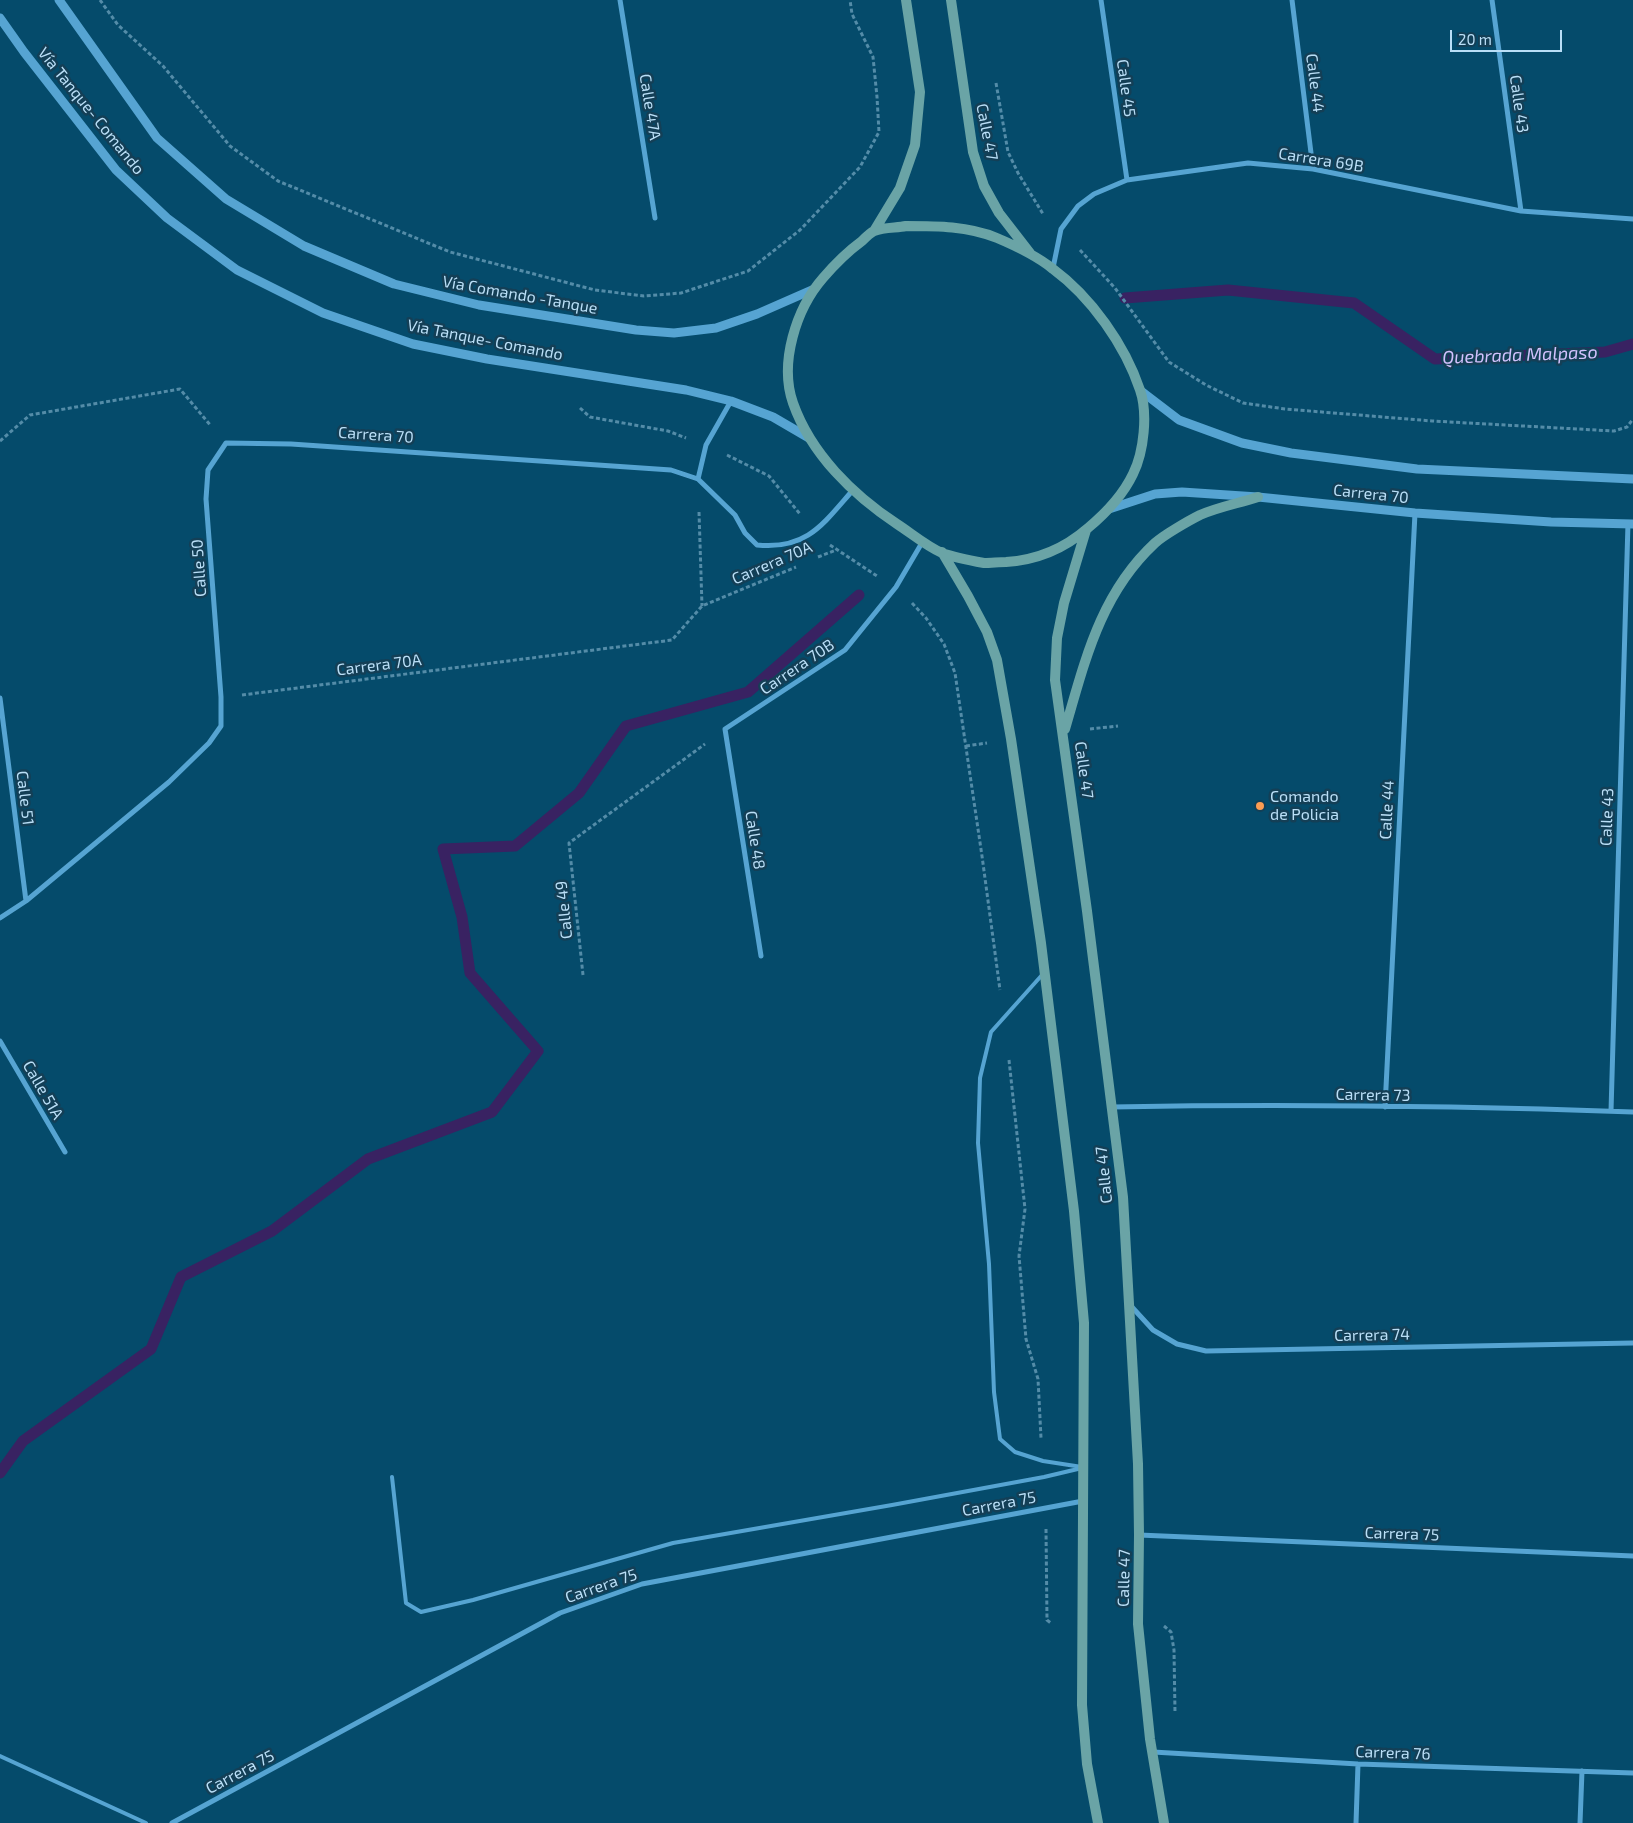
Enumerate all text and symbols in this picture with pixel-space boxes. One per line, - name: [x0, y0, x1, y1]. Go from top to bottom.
- scale bar: [1453, 20, 1566, 52]
- text: 20 m: [1458, 30, 1492, 48]
- street label: Vía Tanque- Comando: [34, 44, 148, 178]
- street label: Calle 44: [1302, 52, 1328, 114]
- street label: Calle 45: [1112, 58, 1140, 118]
- street label: Calle 47A: [635, 72, 665, 142]
- street label: Calle 43: [1505, 74, 1533, 134]
- street label: Calle 47: [972, 102, 1002, 162]
- street label: Carrera 69B: [1277, 144, 1365, 176]
- street label: Vía Comando -Tanque: [441, 272, 599, 318]
- street label: Vía Tanque- Comando: [406, 315, 564, 365]
- water label: Quebrada Malpaso: [1442, 341, 1598, 369]
- street label: Carrera 70: [338, 423, 414, 447]
- street label: Carrera 70: [1332, 480, 1410, 508]
- street label: Carrera 70A: [729, 537, 815, 589]
- street label: Calle 50: [187, 539, 211, 597]
- street label: Carrera 70B: [756, 635, 838, 699]
- street label: Carrera 70A: [335, 650, 423, 680]
- street label: Calle 47: [1070, 740, 1098, 800]
- street label: Calle 51: [12, 770, 38, 826]
- street label: Calle 44: [1376, 780, 1398, 840]
- place label: Comando de Policia: [1270, 787, 1339, 825]
- street label: Calle 43: [1596, 788, 1618, 846]
- marker: Comando de Policia: [1254, 800, 1266, 812]
- street label: Calle 48: [741, 809, 769, 871]
- street label: Calle 49: [551, 880, 577, 940]
- street label: Calle 51A: [19, 1057, 67, 1123]
- street label: Carrera 73: [1335, 1085, 1411, 1105]
- street label: Calle 47: [1091, 1145, 1117, 1205]
- street label: Carrera 74: [1334, 1325, 1410, 1345]
- street label: Carrera 75: [961, 1487, 1037, 1521]
- street label: Carrera 75: [1364, 1523, 1440, 1545]
- street label: Calle 47: [1114, 1549, 1134, 1607]
- street label: Carrera 75: [563, 1565, 639, 1607]
- street label: Carrera 76: [1355, 1742, 1431, 1764]
- street label: Carrera 75: [203, 1746, 277, 1798]

